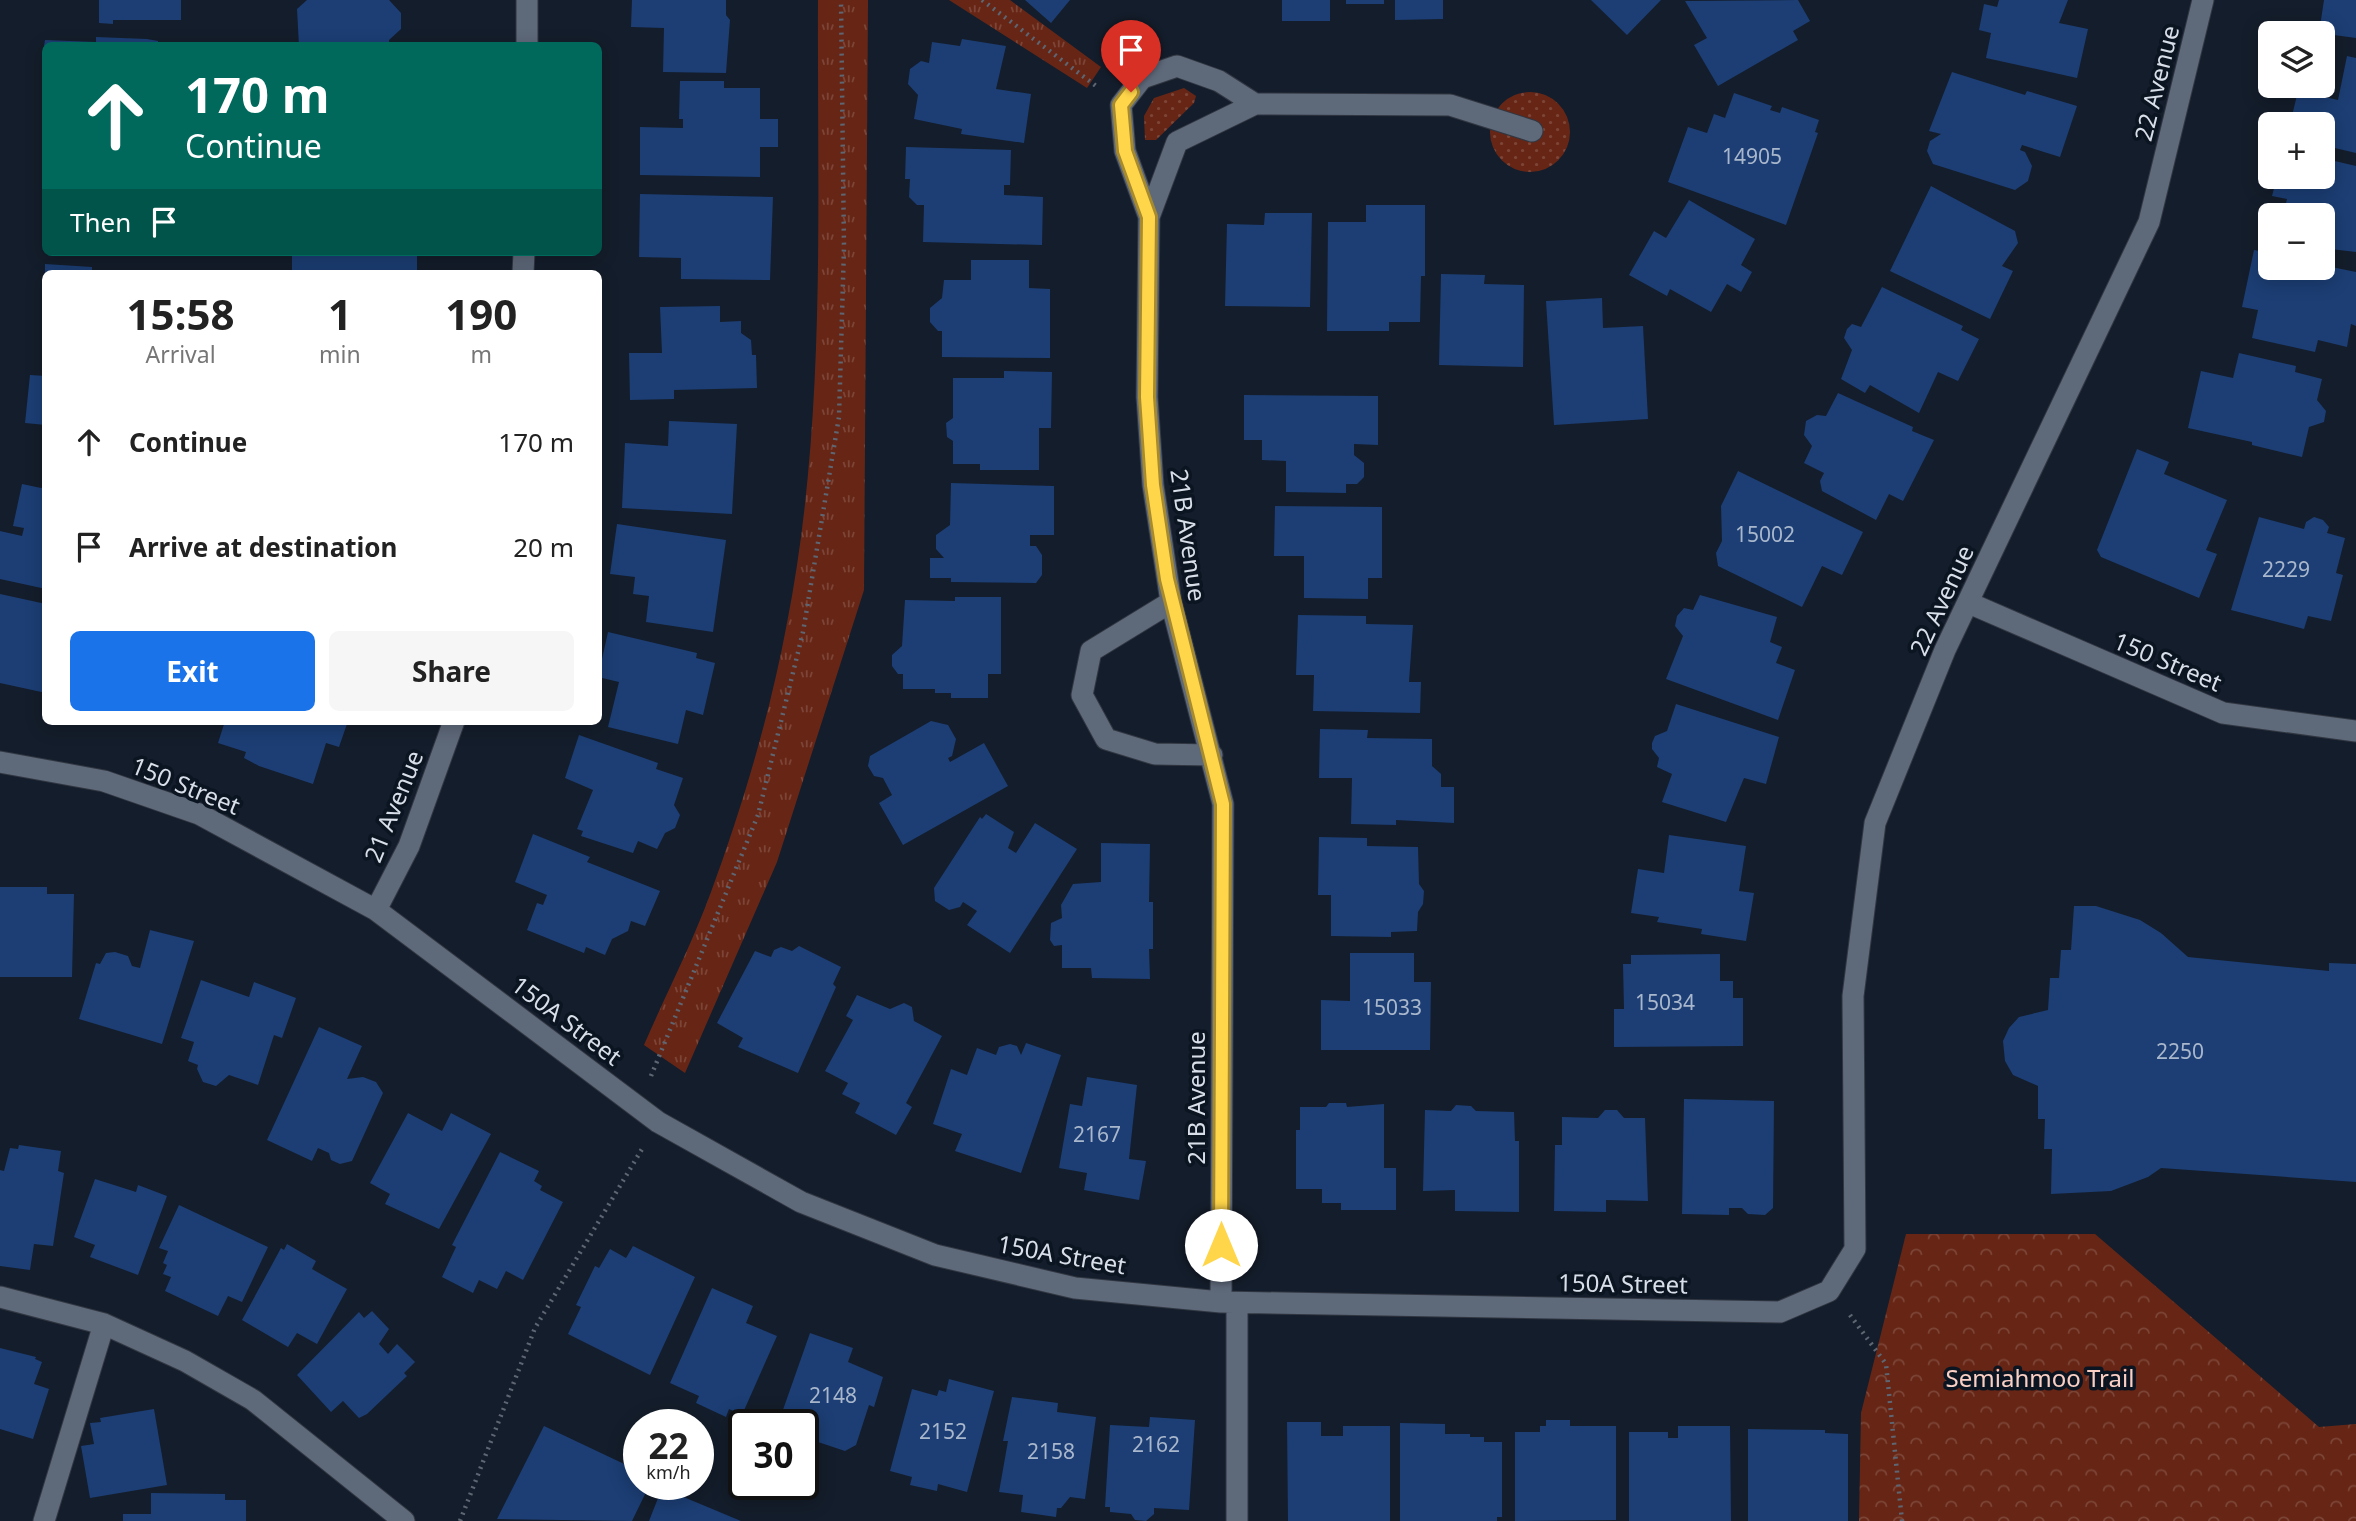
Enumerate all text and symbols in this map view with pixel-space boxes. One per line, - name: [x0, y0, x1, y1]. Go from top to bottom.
- pin: [1101, 20, 1161, 92]
- map controls: [2258, 21, 2335, 280]
- button: layers: [2258, 21, 2335, 98]
- street label: 22 Avenue: [2126, 22, 2186, 144]
- icon: arrive: [1112, 31, 1150, 69]
- text: 170 m: [185, 61, 330, 127]
- icon: ahead: [70, 70, 161, 161]
- button: +: [2258, 112, 2335, 189]
- text: Continue: [185, 124, 322, 167]
- house number: 14905: [1722, 142, 1782, 170]
- icon: arrive: [145, 203, 183, 241]
- button: −: [2258, 203, 2335, 280]
- text: Then: [70, 204, 131, 240]
- text: 15:58: [127, 285, 234, 342]
- text: 1: [328, 285, 352, 342]
- text: 190: [445, 285, 517, 342]
- text: Arrival: [145, 338, 216, 370]
- text: min: [319, 338, 361, 370]
- text: m: [471, 338, 492, 370]
- icon: ahead: [70, 423, 108, 461]
- text: Continue: [129, 424, 247, 460]
- text: 170 m: [498, 424, 574, 460]
- street label: 21B Avenue: [1163, 467, 1215, 603]
- house number: 15002: [1735, 520, 1795, 548]
- icon: arrive: [70, 528, 108, 566]
- text: Arrive at destination: [129, 529, 398, 565]
- text: 20 m: [513, 529, 574, 565]
- street label: 22 Avenue: [1901, 540, 1981, 660]
- house number: 2229: [2262, 555, 2310, 583]
- street label: 150 Street: [2109, 623, 2227, 699]
- button: Exit: [70, 631, 315, 711]
- button: Share: [329, 631, 574, 711]
- street label: 21 Avenue: [356, 745, 430, 867]
- street label: 150 Street: [127, 748, 246, 822]
- street label: 150A Street: [505, 968, 629, 1072]
- house number: 15034: [1635, 988, 1695, 1016]
- house number: 15033: [1362, 993, 1422, 1021]
- street label: 21B Avenue: [1179, 1031, 1212, 1165]
- house number: 2250: [2156, 1037, 2204, 1065]
- house number: 2167: [1073, 1120, 1121, 1148]
- position arrow: [1184, 1208, 1258, 1282]
- street label: 150A Street: [995, 1226, 1129, 1282]
- street label: 150A Street: [1558, 1265, 1688, 1301]
- park label: Semiahmoo Trail: [1946, 1361, 2134, 1394]
- house number: 2148: [809, 1381, 857, 1409]
- speed limit sign: 30: [728, 1409, 819, 1500]
- house number: 2152: [919, 1417, 967, 1445]
- text: 22: [648, 1422, 689, 1469]
- house number: 2162: [1132, 1430, 1180, 1458]
- house number: 2158: [1027, 1437, 1075, 1465]
- text: km/h: [646, 1460, 691, 1484]

